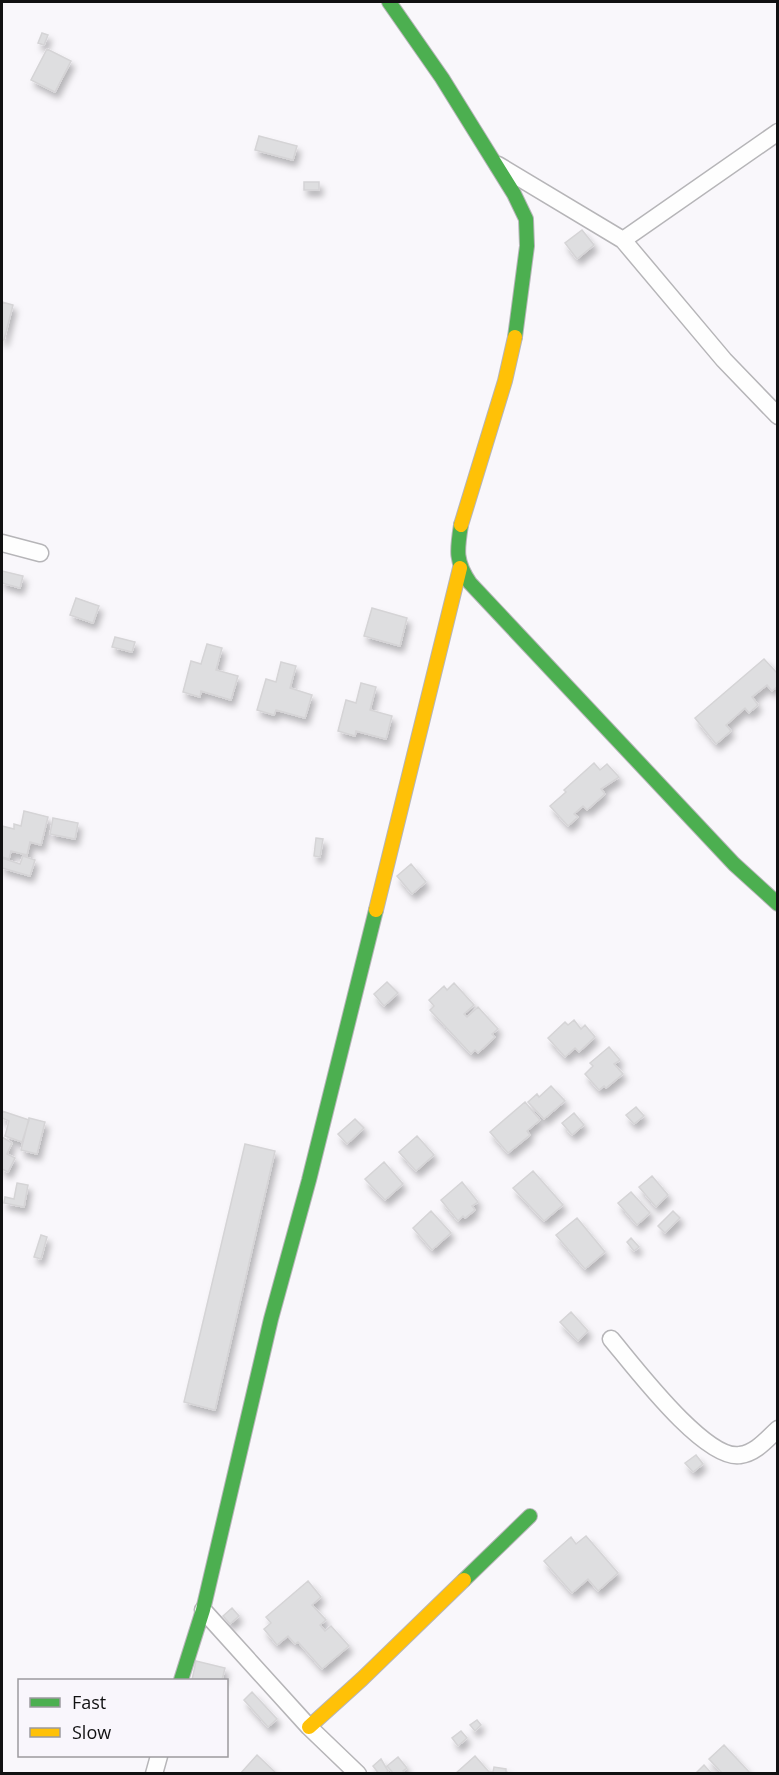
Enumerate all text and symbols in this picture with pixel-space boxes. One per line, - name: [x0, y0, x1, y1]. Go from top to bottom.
- legend: [18, 1679, 228, 1757]
- text: Fast: [72, 1690, 106, 1714]
- text: Slow: [72, 1720, 111, 1744]

